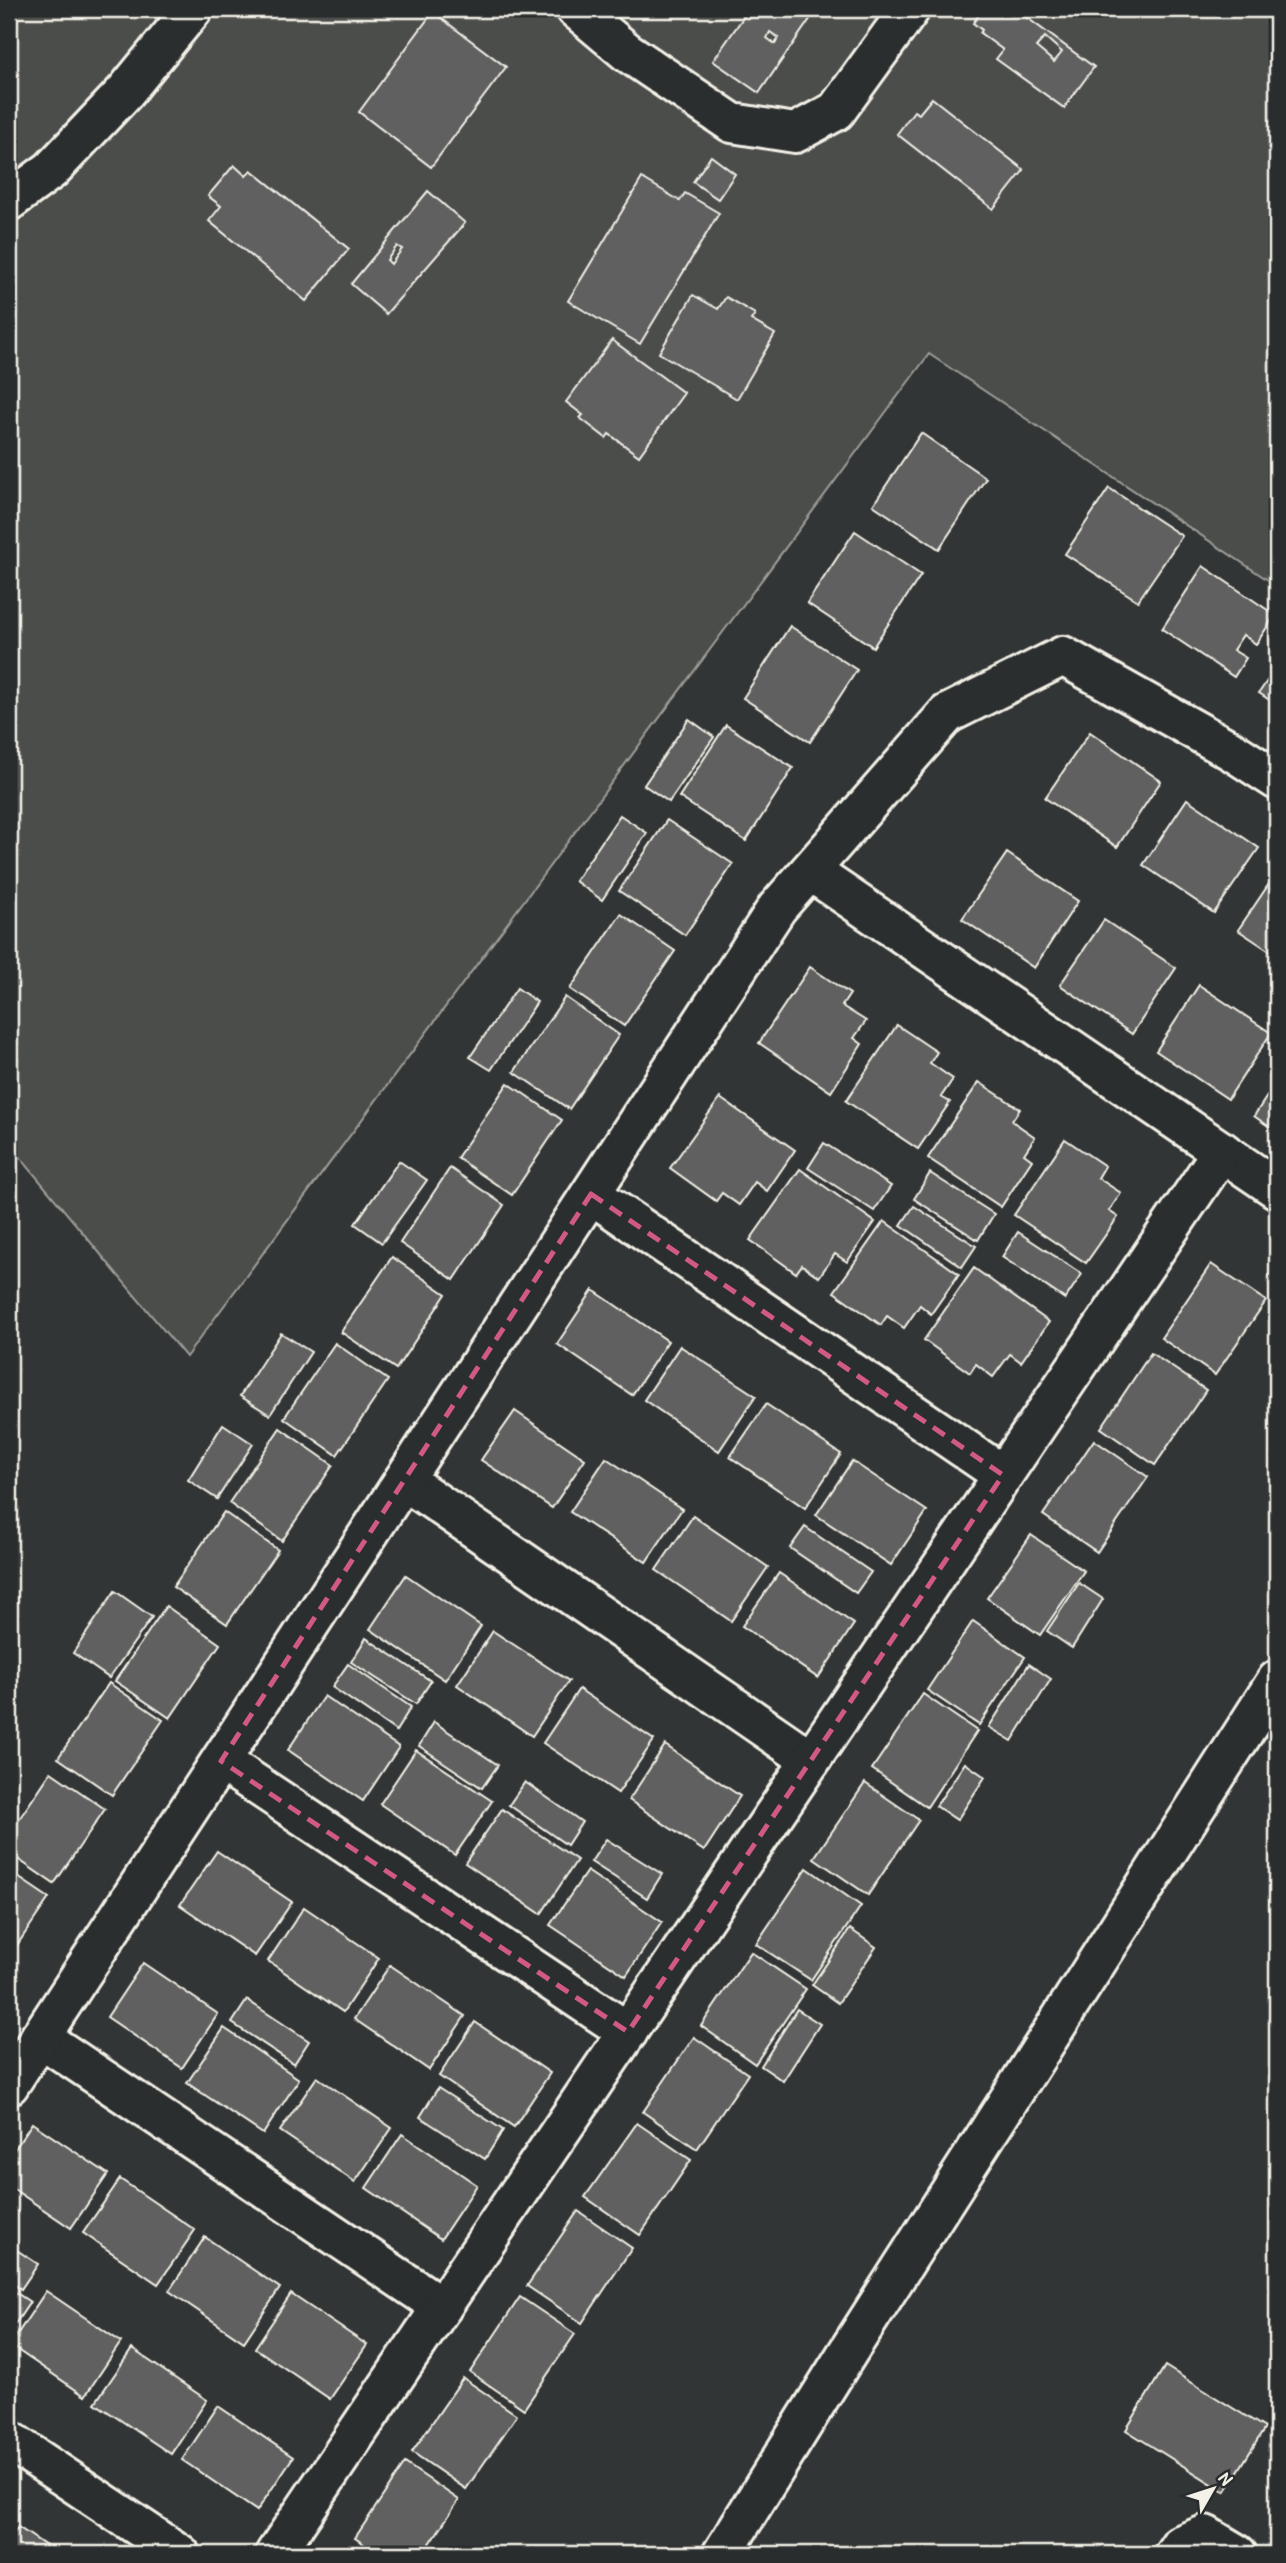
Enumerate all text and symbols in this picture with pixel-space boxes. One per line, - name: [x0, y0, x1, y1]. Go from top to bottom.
- north arrow: [1178, 2454, 1248, 2524]
- text: N: [1213, 2466, 1239, 2490]

